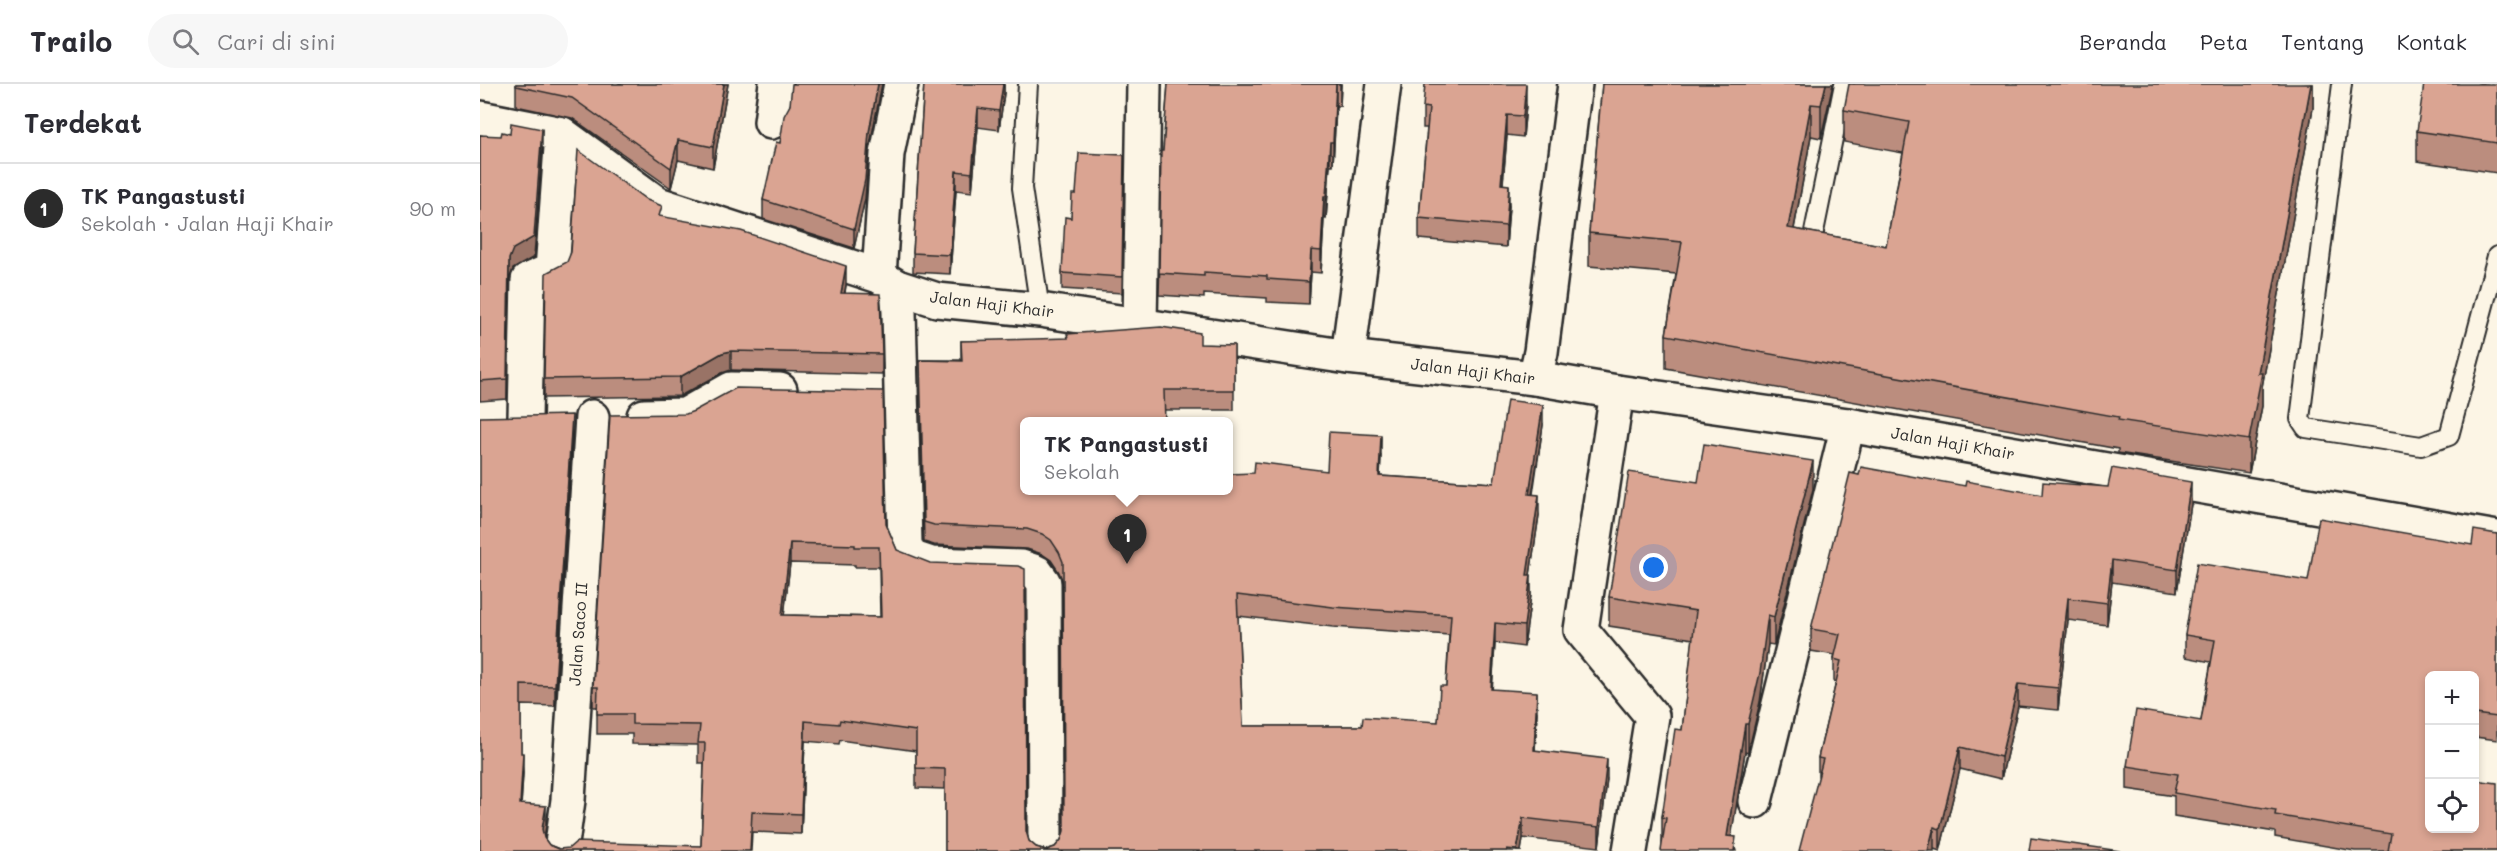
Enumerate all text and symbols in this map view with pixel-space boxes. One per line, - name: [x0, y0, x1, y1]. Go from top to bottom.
- search box: [148, 14, 568, 68]
- text: Trailo: [30, 23, 112, 59]
- icon: search: [169, 25, 202, 58]
- text: Cari di sini: [217, 27, 336, 56]
- text: Beranda: [2079, 28, 2167, 55]
- text: Peta: [2200, 28, 2248, 55]
- text: Tentang: [2281, 28, 2364, 55]
- text: Kontak: [2397, 28, 2467, 55]
- text: Terdekat: [24, 106, 142, 140]
- text: TK Pangastusti: [81, 181, 246, 210]
- text: 1: [39, 195, 48, 221]
- text: 90 m: [410, 195, 456, 221]
- text: Sekolah · Jalan Haji Khair: [81, 210, 334, 236]
- street label: Jalan Haji Khair: [929, 285, 1055, 322]
- street label: Jalan Haji Khair: [1410, 352, 1536, 389]
- popup: [1020, 417, 1233, 495]
- street label: Jalan Haji Khair: [1890, 421, 2017, 464]
- text: TK Pangastusti: [1044, 429, 1209, 458]
- text: Sekolah: [1044, 458, 1119, 484]
- pin: 1: [1108, 514, 1146, 564]
- your location: [1639, 553, 1668, 582]
- street label: Jalan Saco II: [563, 581, 592, 686]
- map controls: [2425, 671, 2479, 833]
- button: +: [2425, 671, 2479, 725]
- button: −: [2425, 725, 2479, 779]
- button: locate: [2425, 779, 2479, 833]

